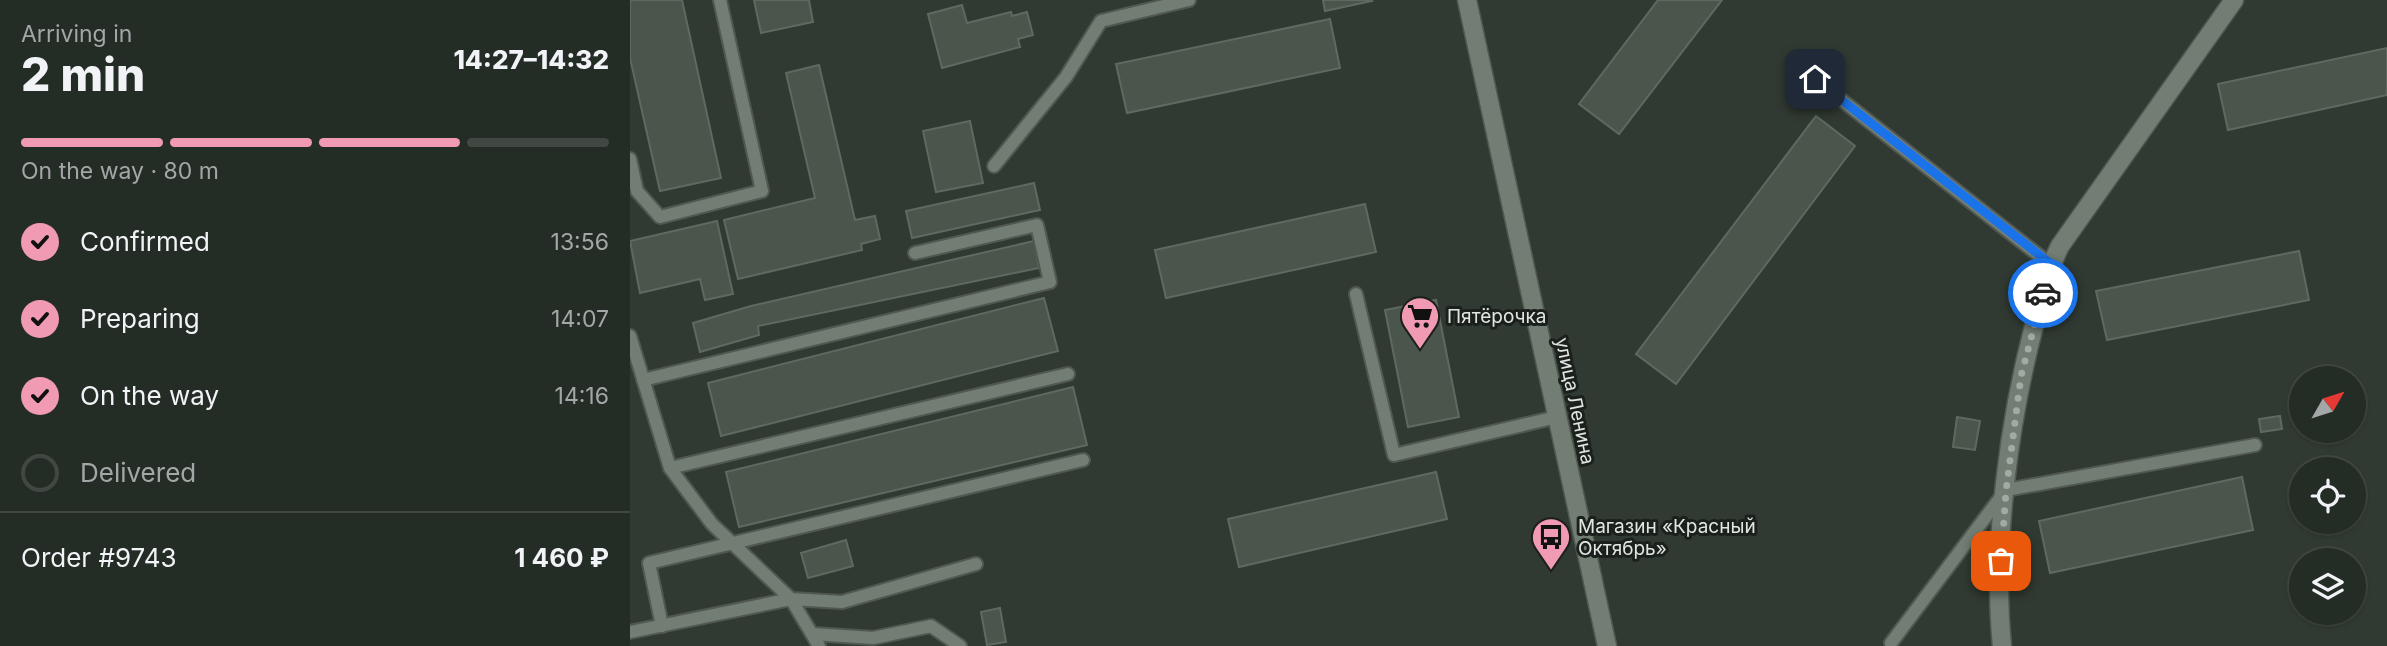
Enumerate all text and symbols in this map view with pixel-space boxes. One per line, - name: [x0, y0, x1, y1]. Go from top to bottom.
- text: Arriving in: [21, 20, 132, 48]
- text: 14:27–14:32: [453, 44, 609, 75]
- text: 2 min: [21, 46, 145, 102]
- pin: [1785, 49, 1845, 109]
- icon: home: [1796, 60, 1834, 98]
- text: On the way · 80 m: [21, 157, 219, 185]
- icon: check: [21, 223, 59, 261]
- text: Confirmed: [80, 226, 210, 257]
- text: 13:56: [551, 228, 609, 256]
- courier: [2008, 258, 2078, 328]
- icon: car: [2024, 274, 2062, 312]
- supermarket icon: Пятёрочка: [1399, 295, 1441, 350]
- icon: check: [21, 300, 59, 338]
- text: Preparing: [80, 303, 200, 334]
- text: 14:07: [551, 305, 609, 333]
- place label: Пятёрочка: [1447, 305, 1546, 328]
- street label: улица Ленина: [1550, 336, 1600, 466]
- north arrow: [2289, 366, 2366, 443]
- map controls: [2289, 366, 2366, 625]
- icon: check: [21, 377, 59, 415]
- text: On the way: [80, 380, 219, 411]
- text: 14:16: [555, 382, 609, 410]
- text: Delivered: [80, 457, 196, 488]
- button: locate: [2289, 457, 2366, 534]
- place label: Магазин «Красный Октябрь»: [1578, 515, 1756, 560]
- bus stop icon: Магазин «Красный Октябрь»: [1530, 516, 1572, 571]
- pin: [1971, 531, 2031, 591]
- text: Order #9743: [21, 542, 177, 573]
- text: 1 460 ₽: [514, 542, 609, 573]
- icon: bag: [1982, 542, 2020, 580]
- button: layers: [2289, 548, 2366, 625]

